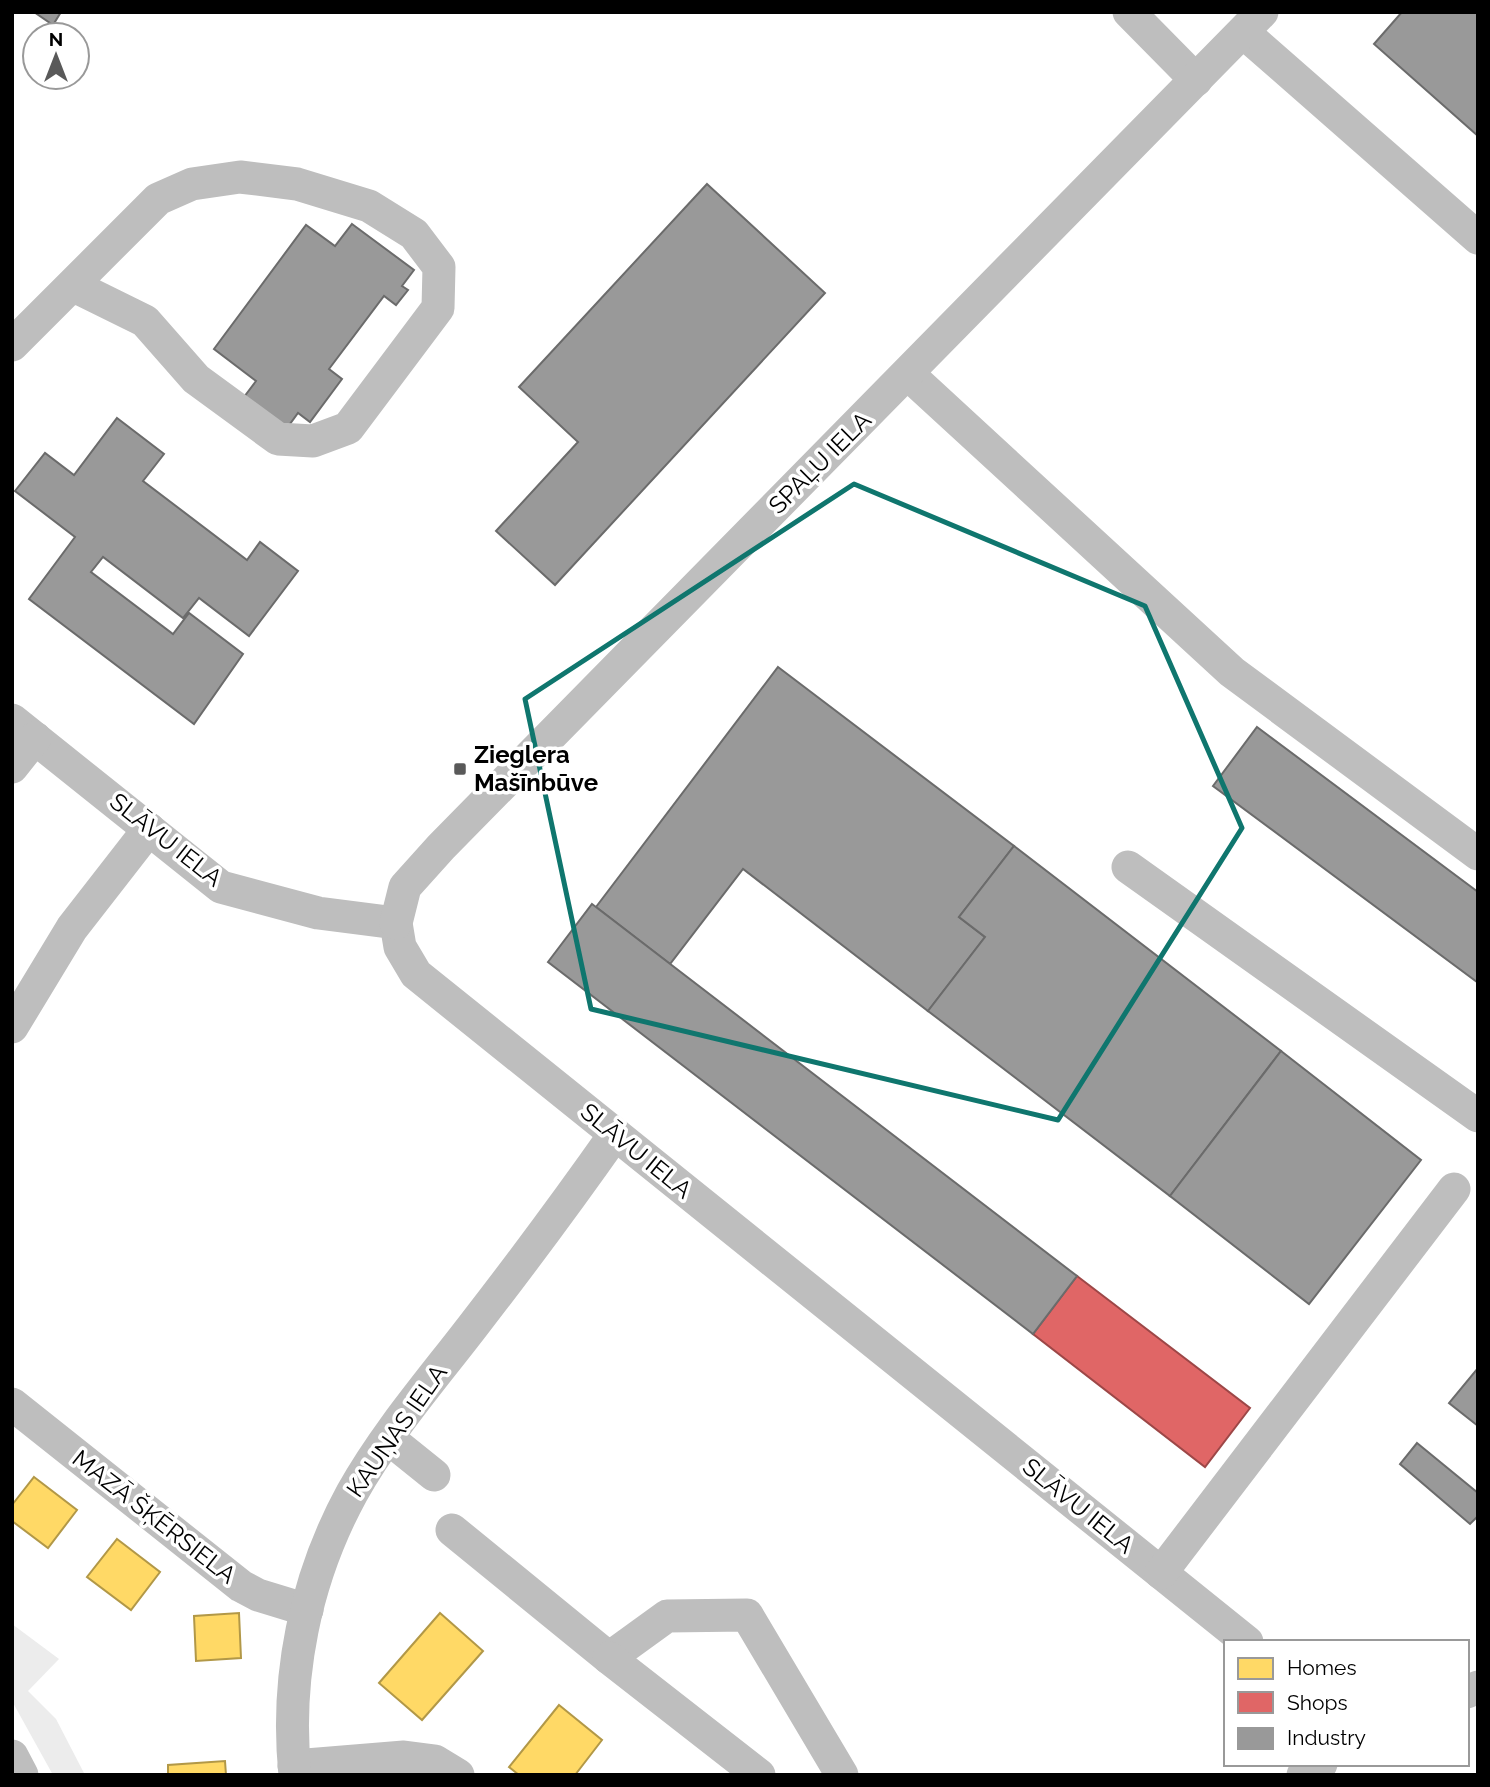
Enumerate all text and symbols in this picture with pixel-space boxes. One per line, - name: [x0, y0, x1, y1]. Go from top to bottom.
- north arrow: [21, 21, 91, 91]
- text: N: [49, 28, 63, 50]
- street label: SPAĻU IELA: [762, 405, 877, 520]
- place label: Zieglera Mašīnbūve: [474, 740, 598, 797]
- marker: Zieglera Mašīnbūve: [452, 761, 468, 777]
- street label: SLĀVU IELA: [104, 787, 228, 892]
- street label: SLĀVU IELA: [575, 1097, 698, 1204]
- street label: KAUŅAS IELA: [340, 1359, 453, 1503]
- street label: MAZĀ ŠĶĒRSIELA: [67, 1443, 242, 1589]
- street label: SLĀVU IELA: [1017, 1452, 1140, 1559]
- legend: [1224, 1640, 1469, 1766]
- text: Homes: [1287, 1655, 1357, 1680]
- text: Shops: [1287, 1690, 1348, 1715]
- text: Industry: [1287, 1725, 1366, 1750]

